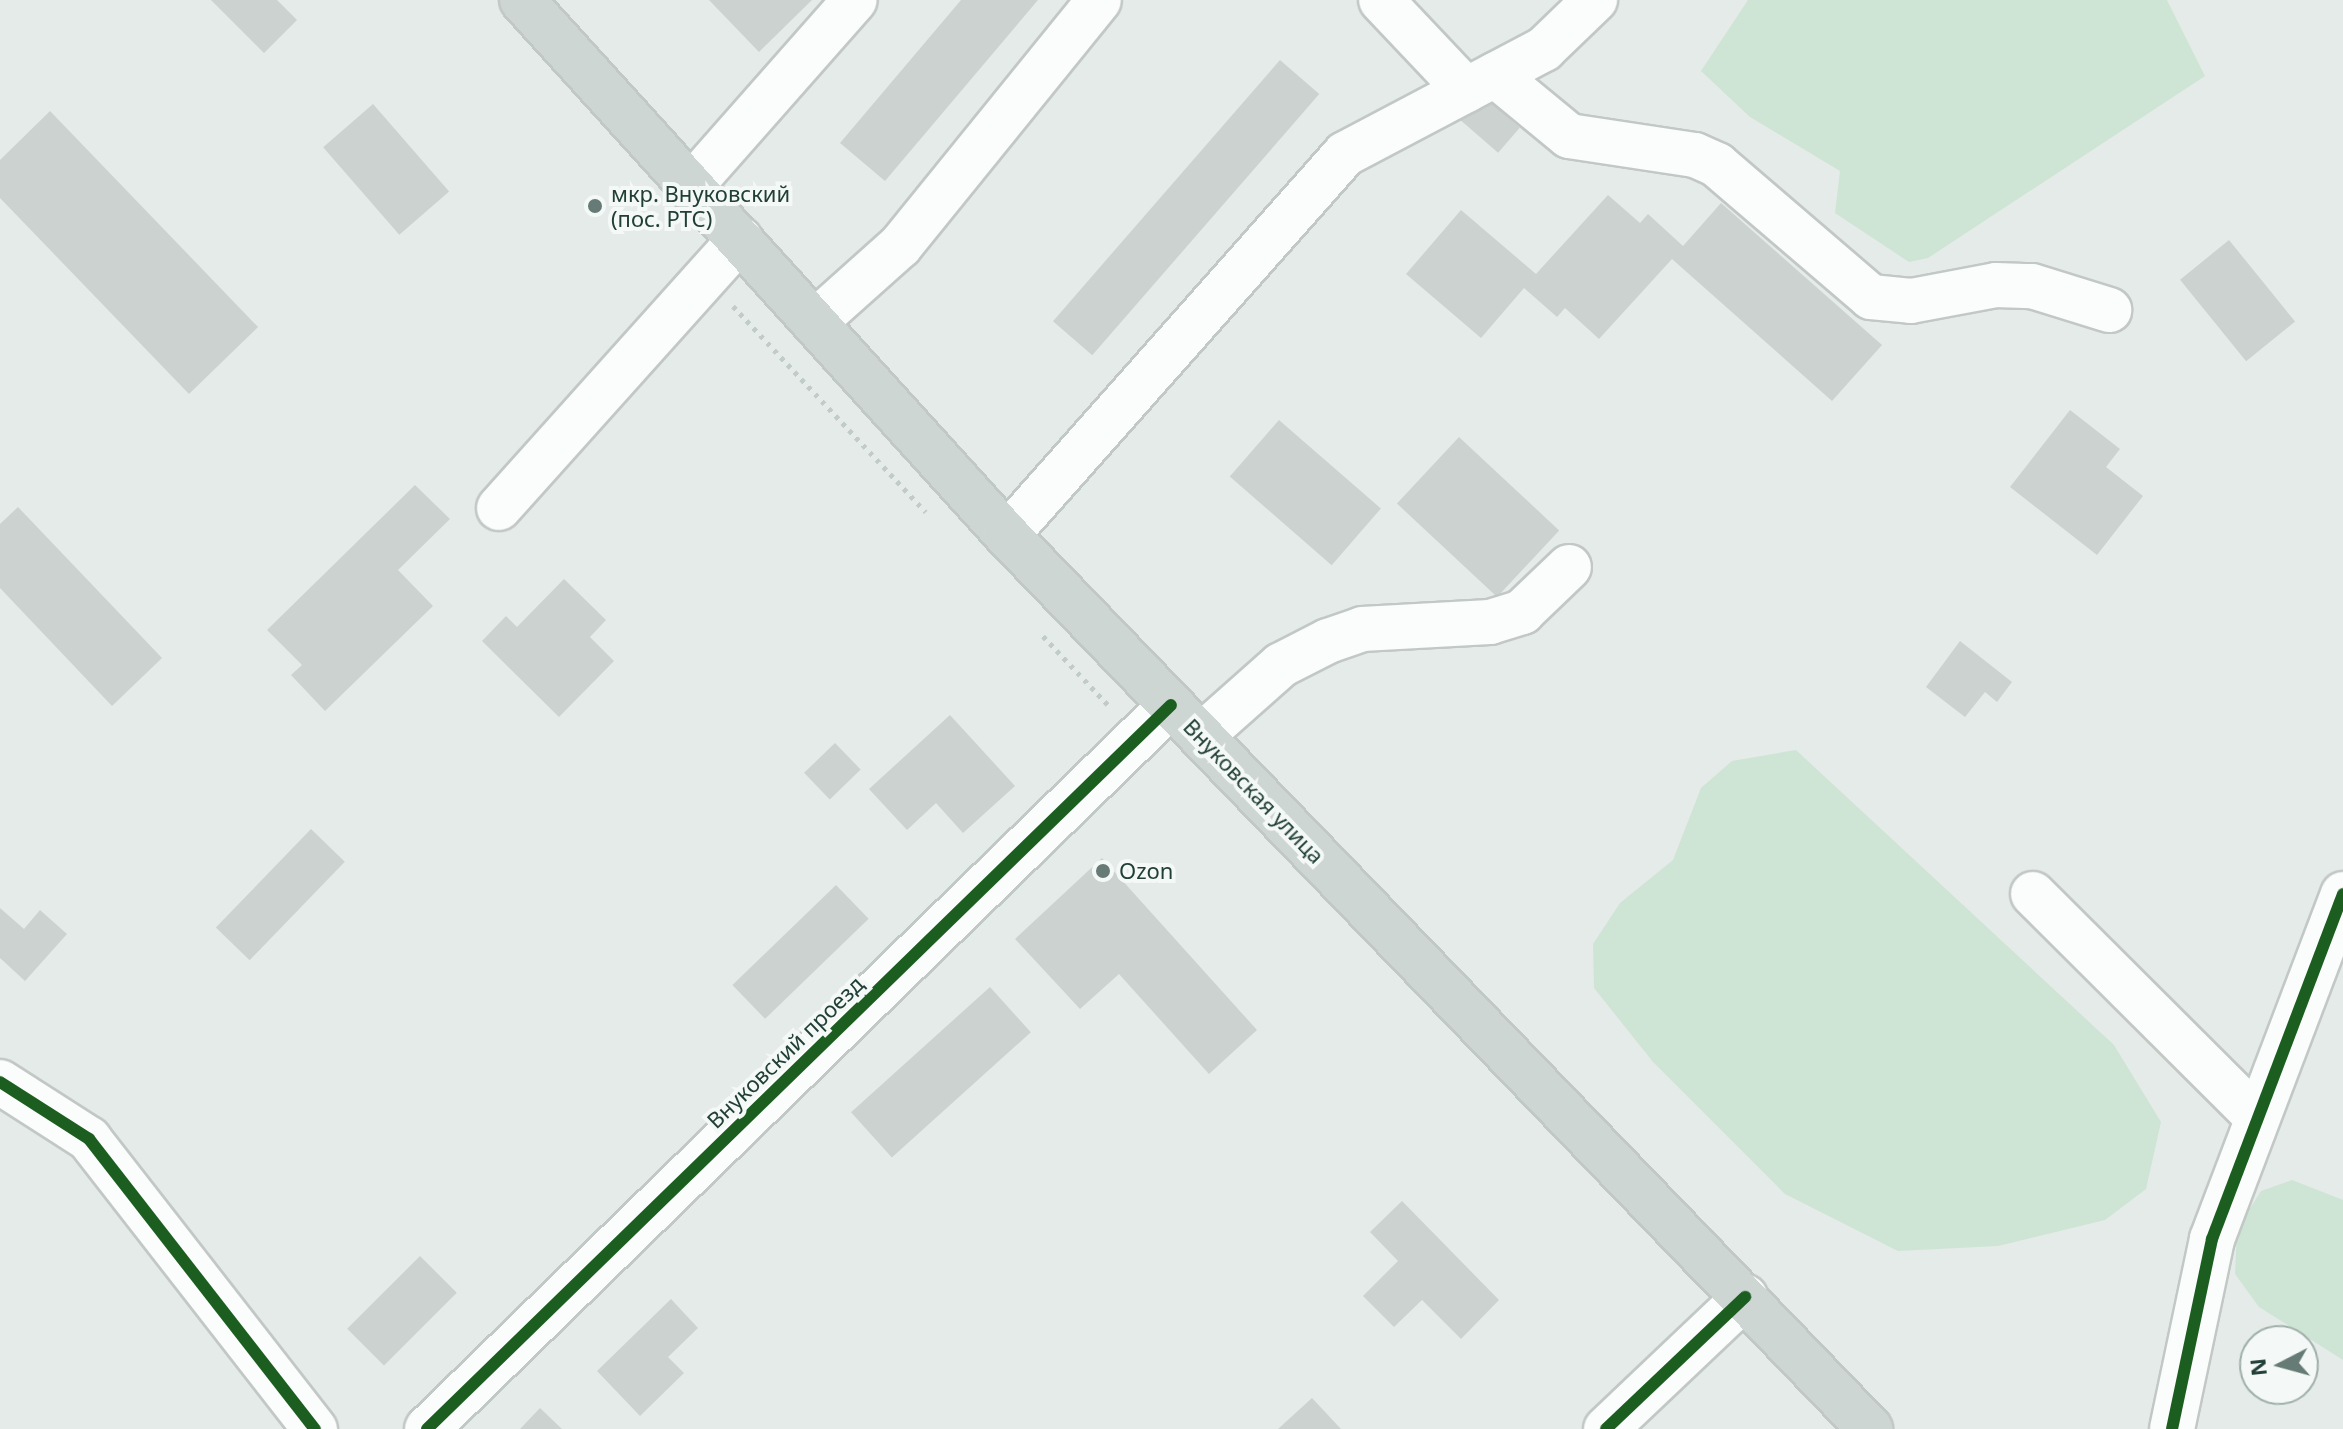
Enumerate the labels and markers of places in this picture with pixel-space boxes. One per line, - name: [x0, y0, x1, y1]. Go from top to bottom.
- place label: мкр. Внуковский (пос. РТС): [611, 180, 790, 232]
- marker: мкр. Внуковский (пос. РТС): [586, 197, 604, 215]
- place label: Ozon: [1119, 858, 1173, 884]
- marker: Ozon: [1094, 862, 1112, 880]

